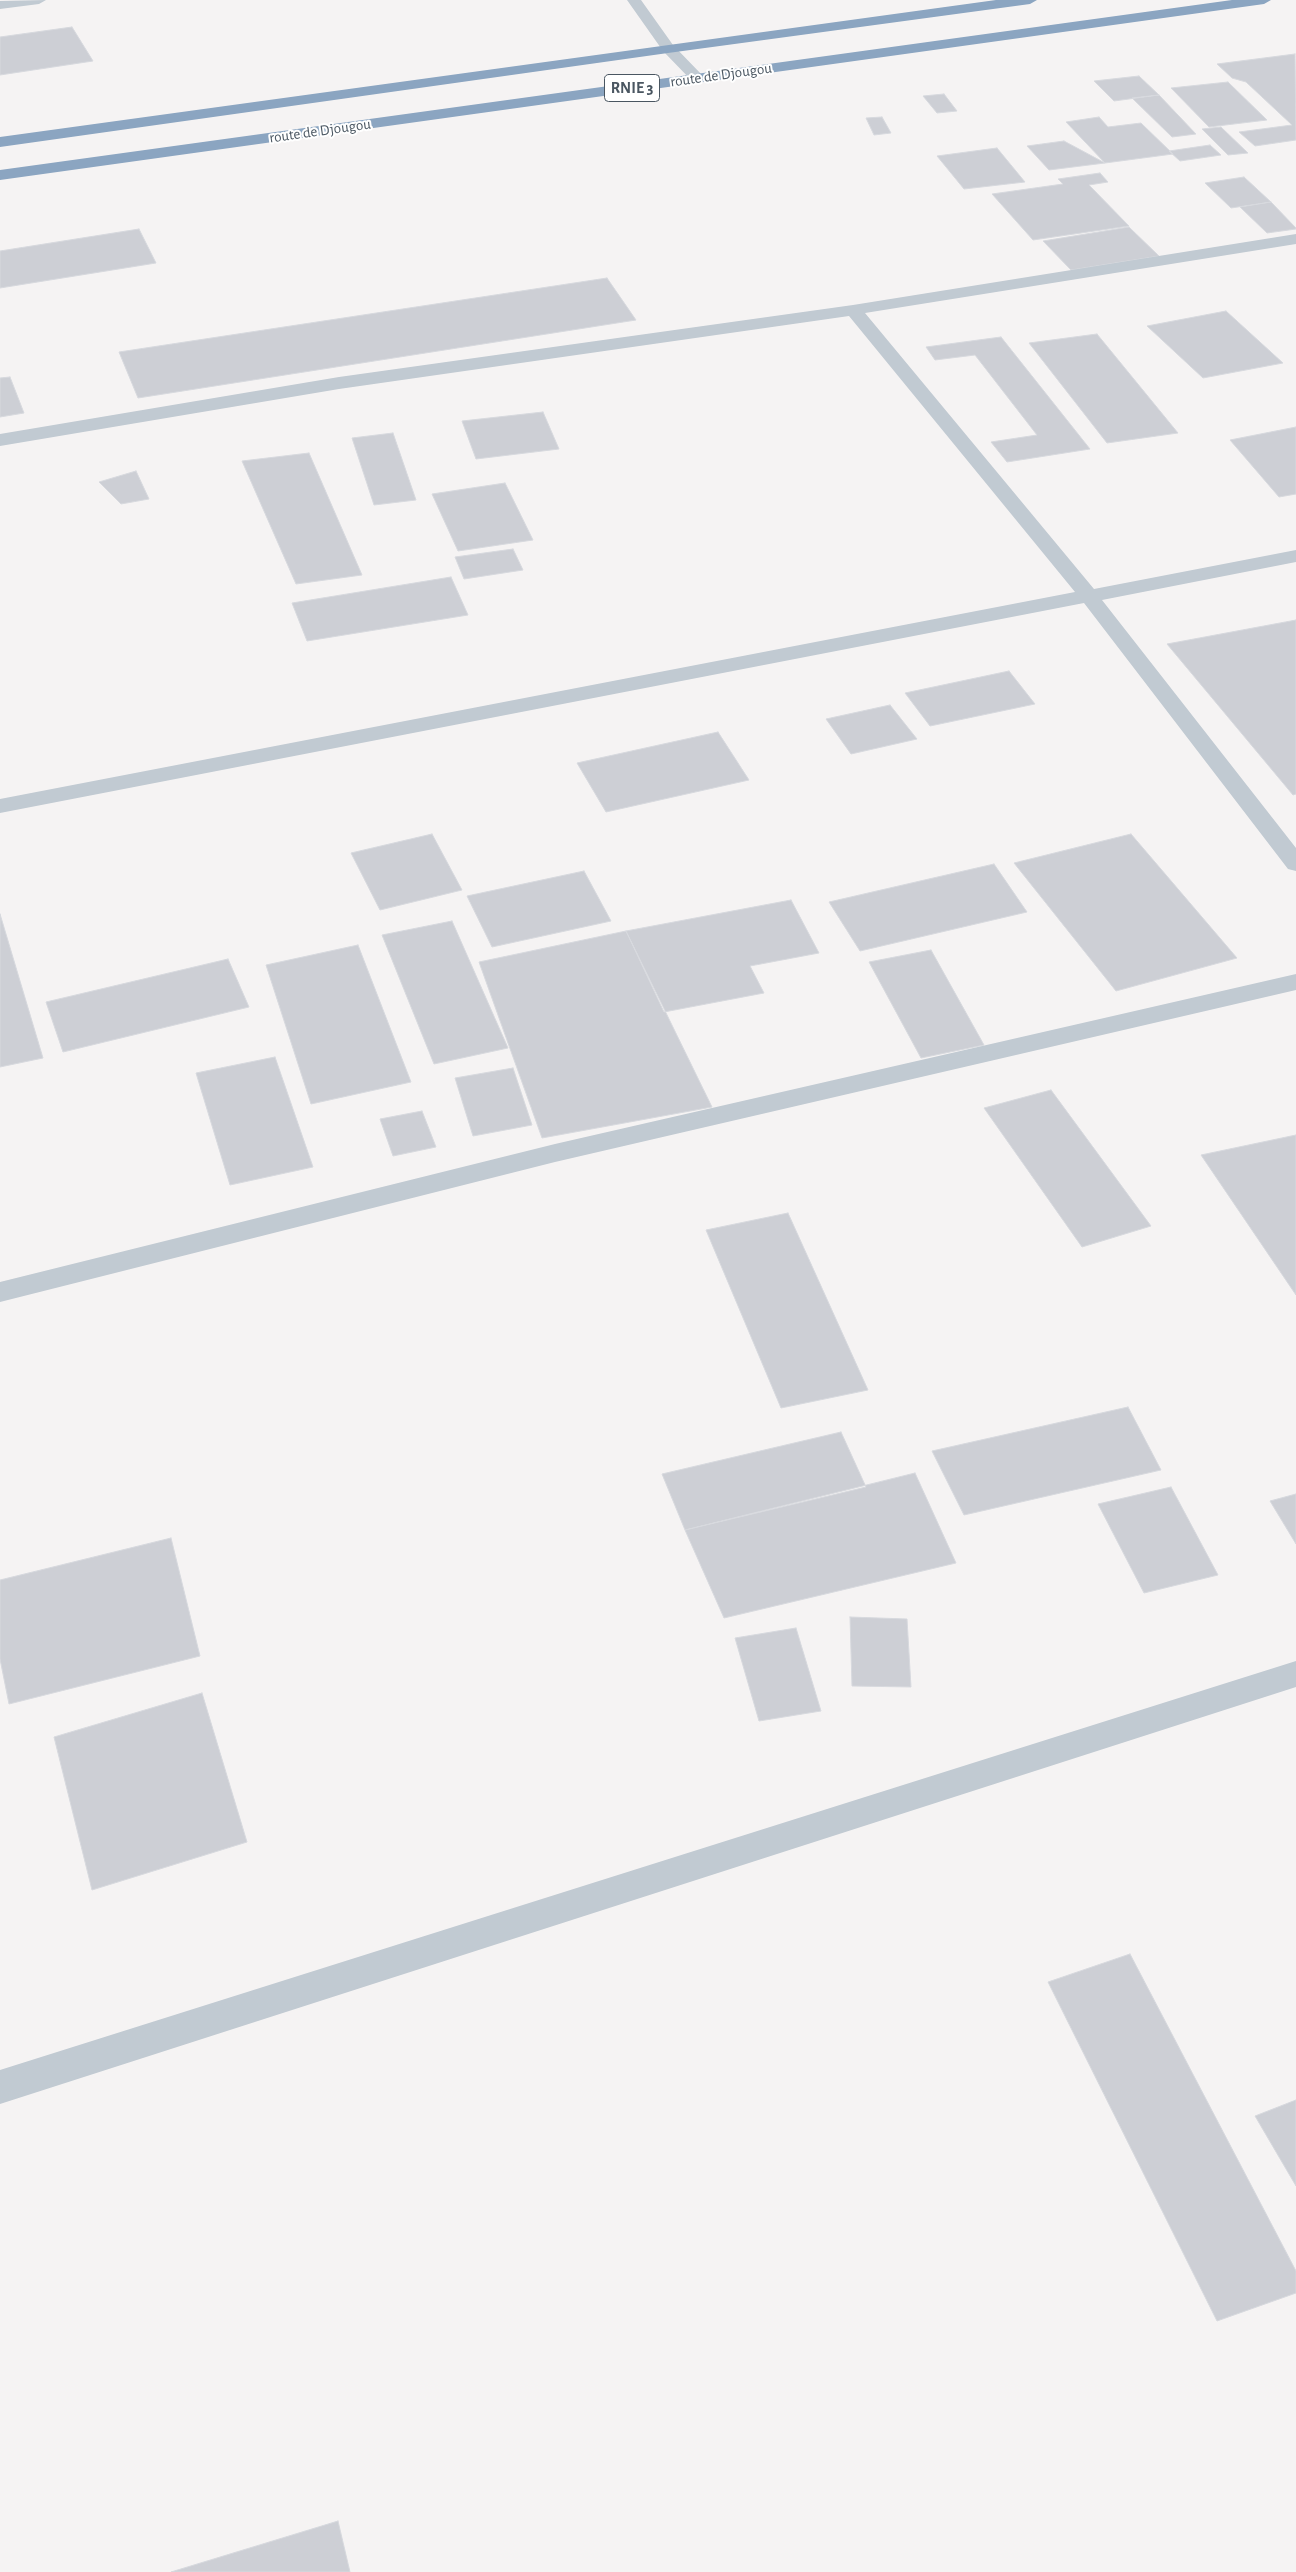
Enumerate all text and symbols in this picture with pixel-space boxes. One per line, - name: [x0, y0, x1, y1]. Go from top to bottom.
- street label: route de Djougou: [669, 59, 773, 91]
- road number: RNIE 3: [604, 75, 660, 102]
- street label: route de Djougou: [268, 115, 372, 147]

